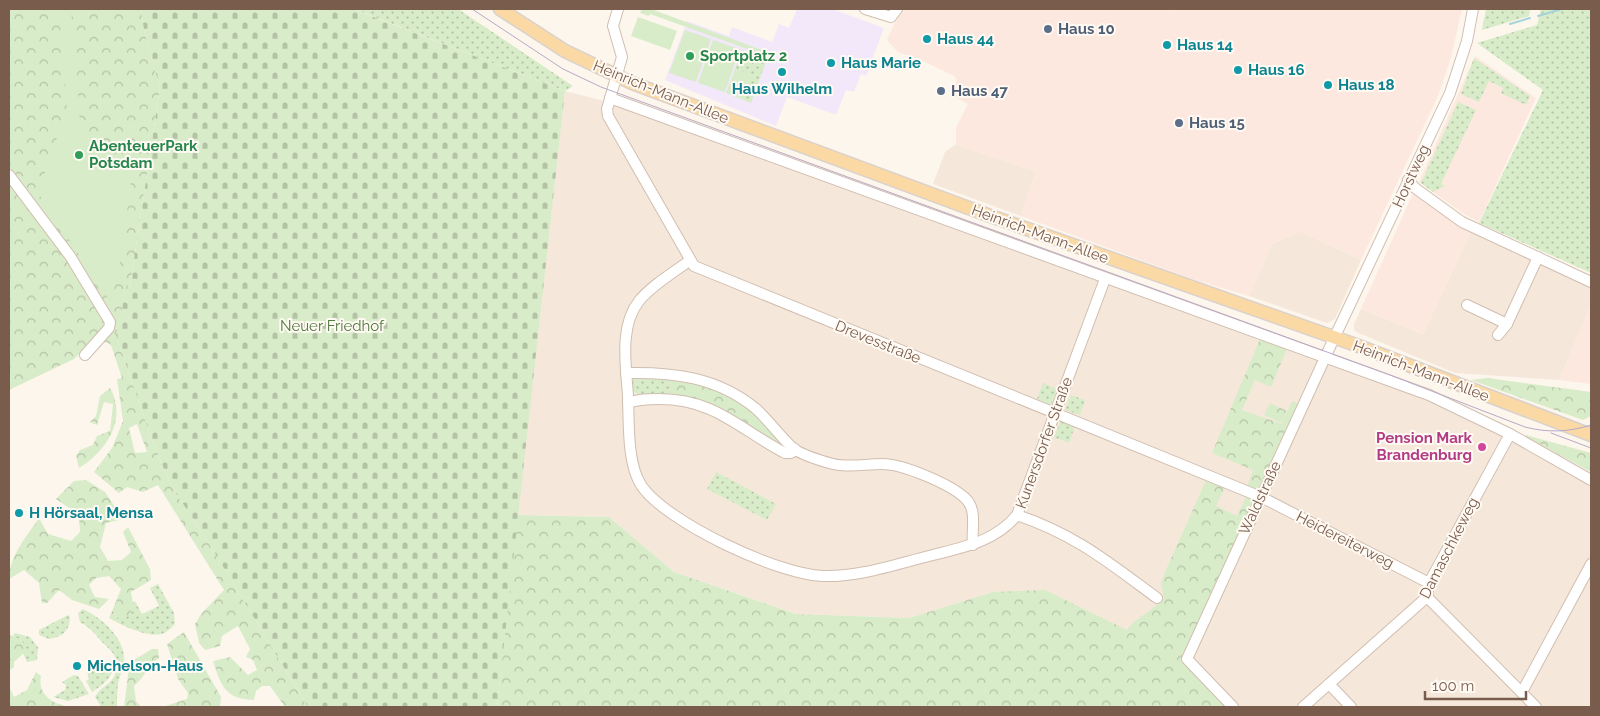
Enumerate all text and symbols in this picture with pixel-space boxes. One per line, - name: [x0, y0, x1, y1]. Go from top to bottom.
- place label: Haus 10: [1058, 20, 1115, 38]
- marker: Haus 10: [1042, 23, 1054, 35]
- place label: Haus 44: [937, 30, 995, 48]
- marker: Haus 44: [921, 33, 933, 45]
- place label: Haus 14: [1177, 36, 1233, 54]
- marker: Haus 14: [1161, 39, 1173, 51]
- place label: Sportplatz 2: [700, 47, 787, 65]
- marker: Sportplatz 2: [684, 50, 696, 62]
- place label: Haus Marie: [841, 54, 921, 72]
- street label: Heinrich-Mann-Allee: [591, 57, 732, 127]
- marker: Haus Marie: [825, 57, 837, 69]
- place label: Haus 16: [1248, 61, 1305, 79]
- marker: Haus 16: [1232, 64, 1244, 76]
- marker: Haus Wilhelm: [776, 66, 788, 78]
- place label: Haus 18: [1338, 76, 1394, 94]
- marker: Haus 18: [1322, 79, 1334, 91]
- place label: Haus Wilhelm: [732, 80, 832, 98]
- place label: Haus 47: [951, 82, 1009, 100]
- marker: Haus 47: [935, 85, 947, 97]
- place label: Haus 15: [1189, 114, 1245, 132]
- marker: Haus 15: [1173, 117, 1185, 129]
- place label: AbenteuerPark Potsdam: [89, 137, 198, 172]
- street label: Horstweg: [1389, 142, 1433, 210]
- marker: AbenteuerPark Potsdam: [73, 149, 85, 161]
- street label: Heinrich-Mann-Allee: [969, 201, 1111, 267]
- park label: Neuer Friedhof: [280, 317, 385, 335]
- street label: Drevesstraße: [832, 317, 924, 367]
- street label: Heinrich-Mann-Allee: [1350, 337, 1492, 405]
- street label: Kunersdorfer Straße: [1012, 375, 1076, 511]
- place label: Pension Mark Brandenburg: [1376, 429, 1473, 464]
- marker: Pension Mark Brandenburg: [1476, 441, 1488, 453]
- street label: Waldstraße: [1235, 458, 1285, 538]
- street label: Damaschkeweg: [1416, 494, 1482, 602]
- place label: H Hörsaal, Mensa: [29, 504, 153, 522]
- marker: H Hörsaal, Mensa: [13, 507, 25, 519]
- street label: Heidereiterweg: [1293, 508, 1397, 572]
- place label: Michelson-Haus: [87, 657, 203, 675]
- marker: Michelson-Haus: [71, 660, 83, 672]
- scale bar: [1425, 668, 1526, 700]
- text: 100 m: [1432, 677, 1474, 695]

